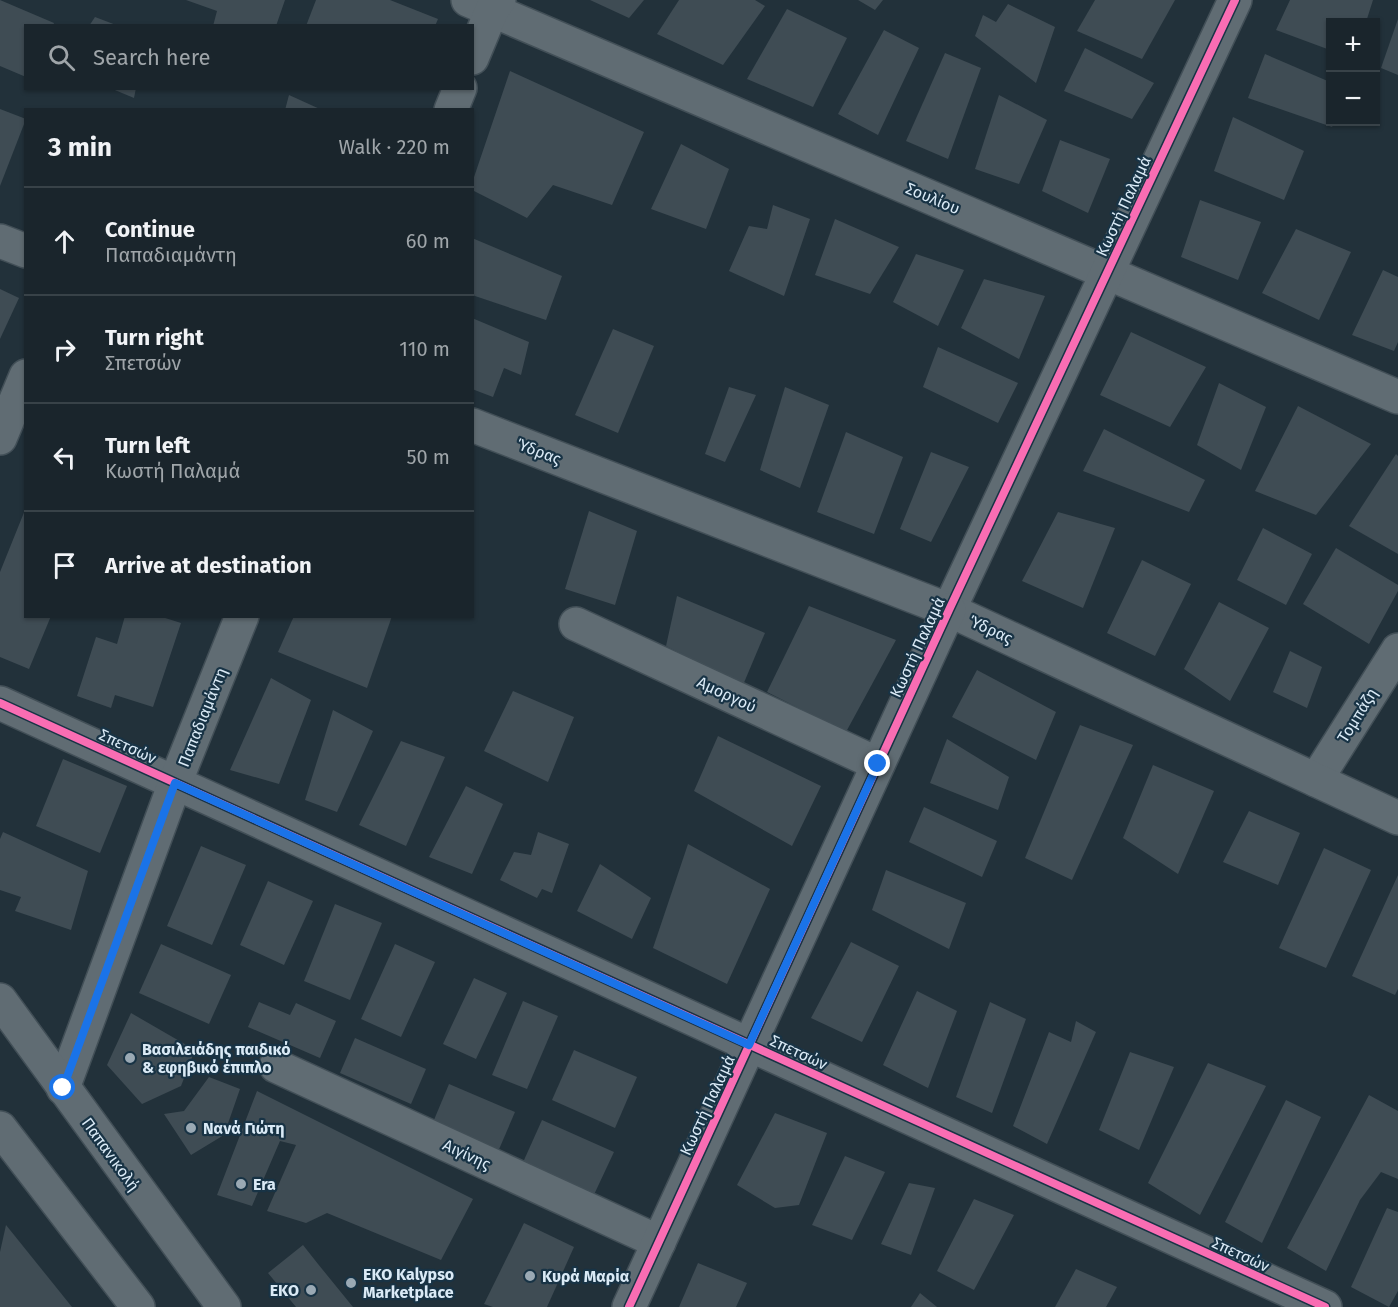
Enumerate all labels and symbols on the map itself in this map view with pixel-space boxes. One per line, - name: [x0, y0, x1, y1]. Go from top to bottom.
- street label: Κωστή Παλαμά: [1092, 153, 1155, 259]
- street label: Σουλίου: [903, 179, 963, 218]
- street label: Ύδρας: [514, 434, 564, 469]
- street label: Κωστή Παλαμά: [886, 594, 949, 700]
- street label: Ύδρας: [966, 611, 1016, 648]
- street label: Παπαδιαμάντη: [174, 665, 231, 770]
- street label: Αμοργού: [694, 672, 760, 716]
- street label: Τομπάζη: [1333, 685, 1382, 746]
- street label: Σπετσών: [96, 725, 160, 768]
- route end: [864, 750, 890, 776]
- street label: Σπετσών: [767, 1031, 831, 1074]
- place label: Βασιλειάδης παιδικό & εφηβικό έπιπλο: [142, 1040, 291, 1077]
- marker: Βασιλειάδης παιδικό & εφηβικό έπιπλο: [123, 1051, 137, 1065]
- street label: Κωστή Παλαμά: [676, 1052, 739, 1158]
- route start: [49, 1074, 75, 1100]
- street label: Παπανικολή: [78, 1114, 144, 1195]
- place label: Νανά Γιώτη: [203, 1119, 285, 1138]
- marker: Νανά Γιώτη: [184, 1121, 198, 1135]
- street label: Αιγίνης: [440, 1135, 494, 1174]
- place label: Era: [253, 1175, 276, 1194]
- marker: Era: [234, 1177, 248, 1191]
- street label: Σπετσών: [1209, 1233, 1273, 1276]
- place label: EKO Kalypso Marketplace: [363, 1265, 454, 1302]
- place label: Κυρά Μαρία: [542, 1267, 630, 1286]
- marker: Κυρά Μαρία: [523, 1269, 537, 1283]
- marker: EKO Kalypso Marketplace: [344, 1276, 358, 1290]
- place label: EKO: [270, 1281, 299, 1300]
- marker: EKO: [304, 1283, 318, 1297]

